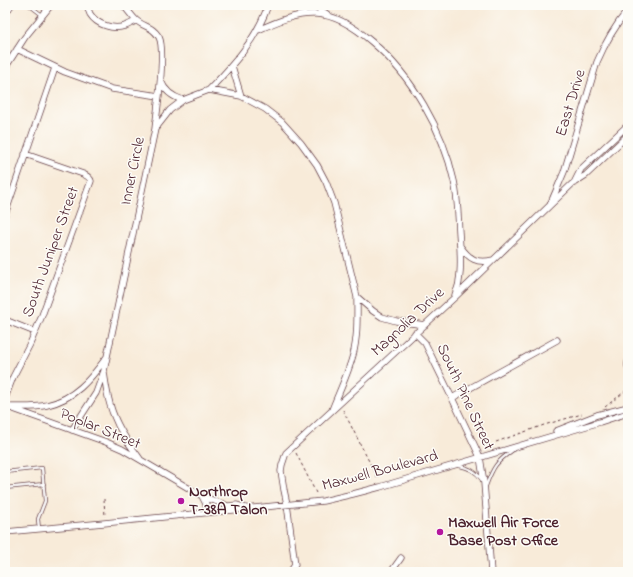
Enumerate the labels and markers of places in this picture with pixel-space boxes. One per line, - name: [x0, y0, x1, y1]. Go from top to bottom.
- place label: Northrop T-38A Talon: [189, 480, 267, 522]
- marker: Northrop T-38A Talon: [176, 496, 186, 506]
- place label: Maxwell Air Force Base Post Office: [447, 511, 560, 553]
- marker: Maxwell Air Force Base Post Office: [435, 527, 445, 537]

